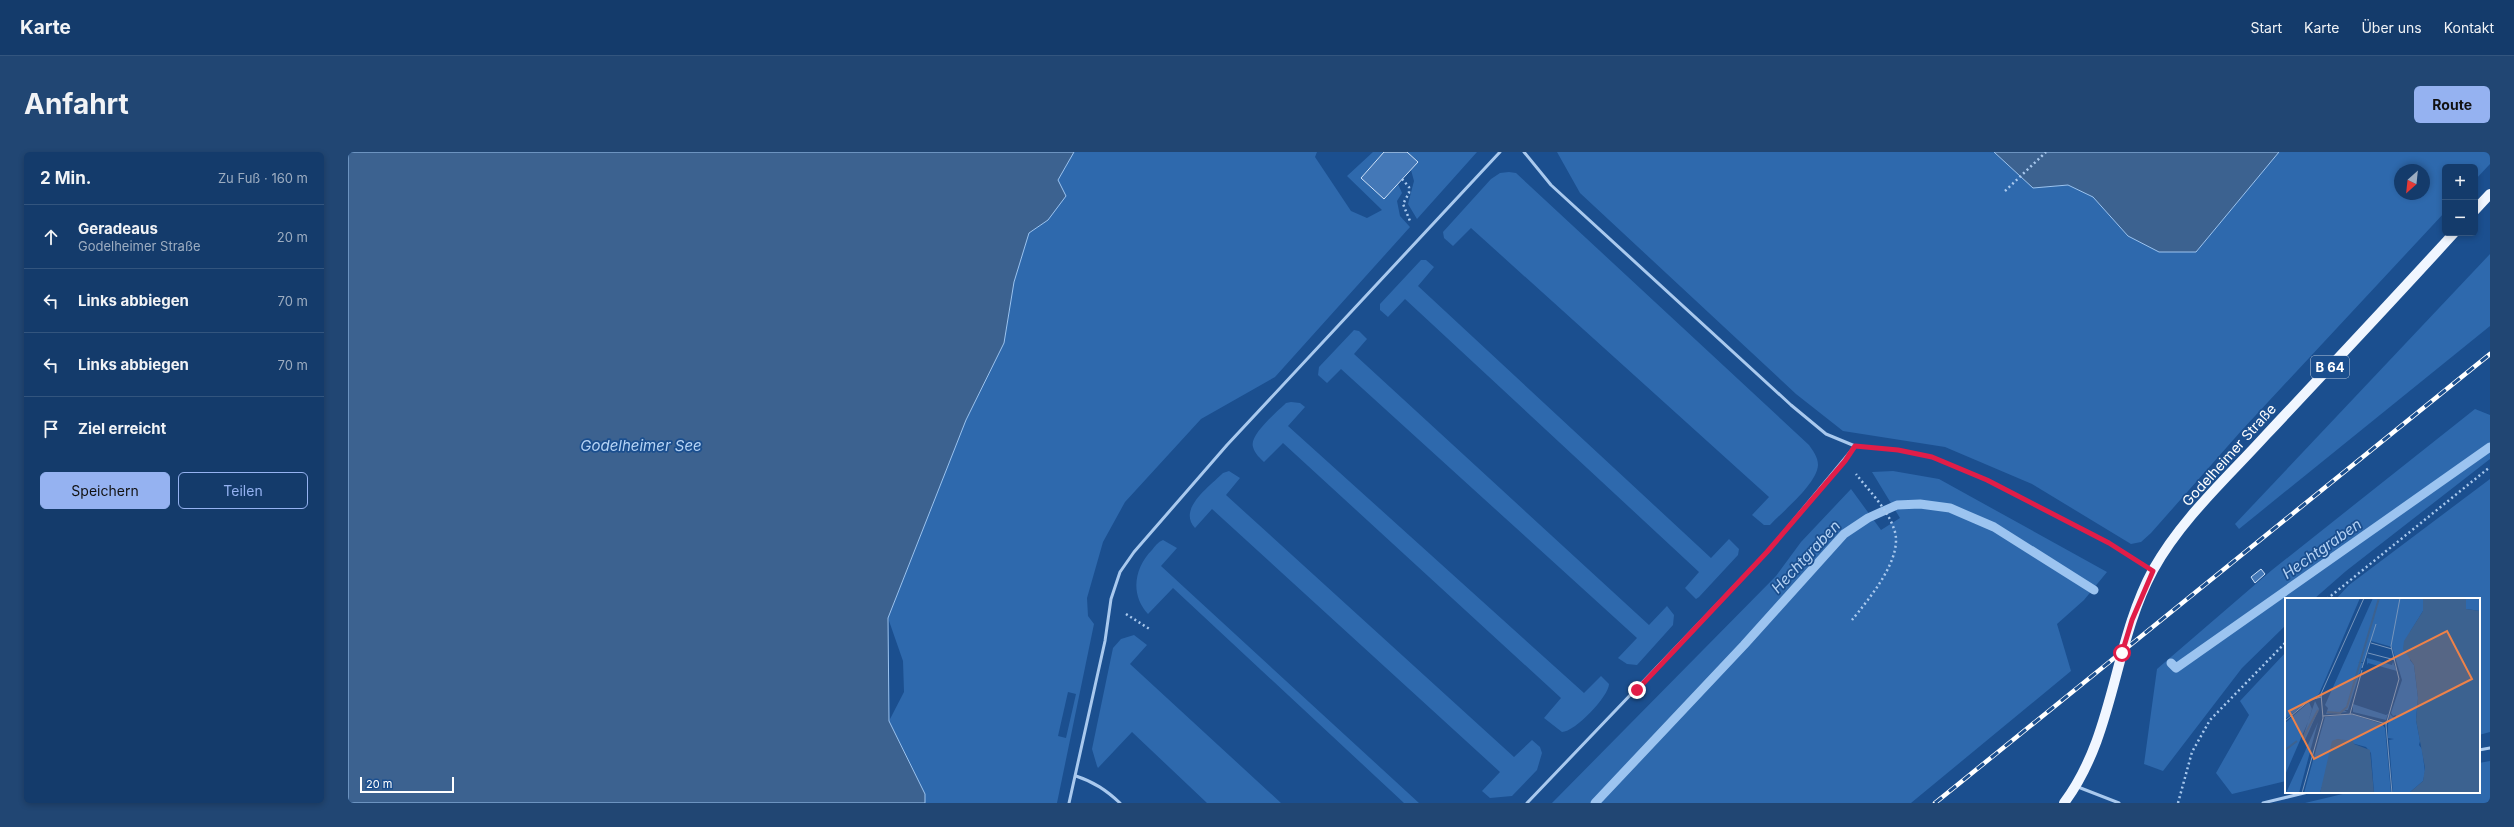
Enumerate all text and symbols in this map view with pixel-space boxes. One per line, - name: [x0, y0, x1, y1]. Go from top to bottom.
- text: Karte: [20, 16, 71, 39]
- text: Start: [2250, 19, 2282, 36]
- text: Karte: [2304, 19, 2339, 36]
- text: Über uns: [2361, 19, 2422, 36]
- text: Kontakt: [2444, 19, 2494, 36]
- button: Route: [2414, 86, 2490, 123]
- text: Anfahrt: [24, 87, 129, 121]
- north arrow: [2394, 164, 2430, 200]
- map controls: [2442, 164, 2478, 236]
- button: +: [2442, 164, 2478, 200]
- text: 2 Min.: [40, 168, 91, 188]
- text: Zu Fuß · 160 m: [218, 170, 308, 186]
- button: −: [2442, 200, 2478, 236]
- text: Geradeaus: [78, 219, 158, 238]
- icon: ahead: [40, 226, 62, 248]
- text: 20 m: [277, 229, 308, 245]
- text: Godelheimer Straße: [78, 238, 201, 254]
- icon: left: [40, 290, 62, 312]
- text: Links abbiegen: [78, 291, 189, 310]
- text: 70 m: [278, 293, 308, 309]
- icon: left: [40, 354, 62, 376]
- text: Links abbiegen: [78, 355, 189, 374]
- road number: B 64: [2311, 356, 2349, 378]
- text: 70 m: [278, 357, 308, 373]
- street label: Godelheimer Straße: [2178, 400, 2279, 509]
- icon: arrive: [40, 418, 62, 440]
- text: Ziel erreicht: [78, 419, 166, 438]
- water label: Godelheimer See: [580, 436, 702, 455]
- button: Speichern: [40, 472, 170, 509]
- button: Teilen: [178, 472, 308, 509]
- water label: Hechtgraben: [2278, 514, 2365, 583]
- water label: Hechtgraben: [1767, 516, 1844, 597]
- inset map: [2285, 598, 2480, 793]
- route start: [2113, 644, 2131, 662]
- route end: [1628, 681, 1646, 699]
- scale bar: [360, 775, 454, 794]
- text: 20 m: [366, 777, 392, 791]

